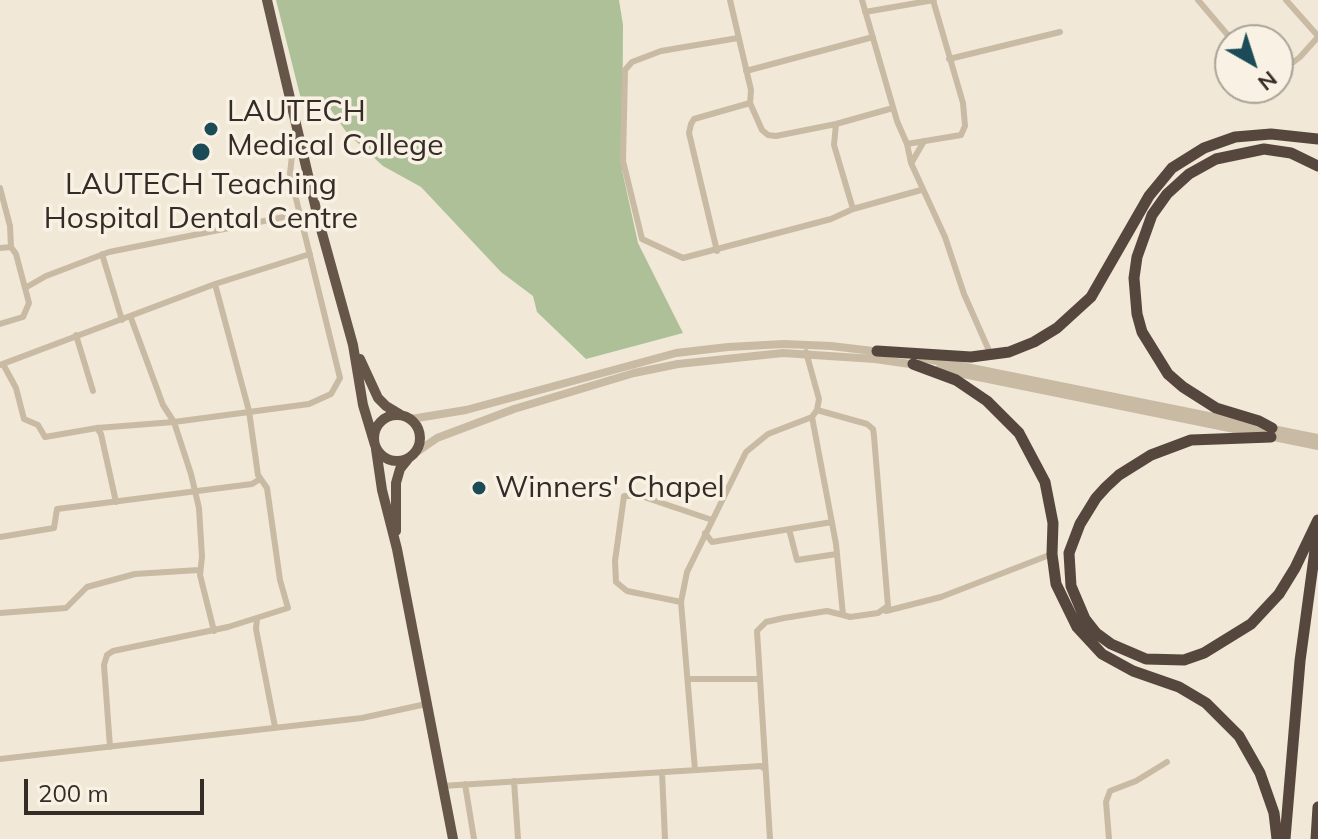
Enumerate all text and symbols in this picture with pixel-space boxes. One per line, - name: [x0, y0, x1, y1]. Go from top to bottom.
- north arrow: [1214, 24, 1294, 104]
- text: N: [1253, 65, 1283, 97]
- place label: LAUTECH Medical College: [227, 94, 444, 164]
- marker: LAUTECH Medical College: [202, 120, 220, 138]
- marker: LAUTECH Teaching Hospital Dental Centre: [190, 141, 212, 163]
- place label: LAUTECH Teaching Hospital Dental Centre: [44, 167, 358, 238]
- place label: Winners' Chapel: [495, 470, 725, 506]
- marker: Winners' Chapel: [470, 479, 488, 497]
- scale bar: [28, 763, 208, 813]
- text: 200 m: [38, 778, 109, 808]

